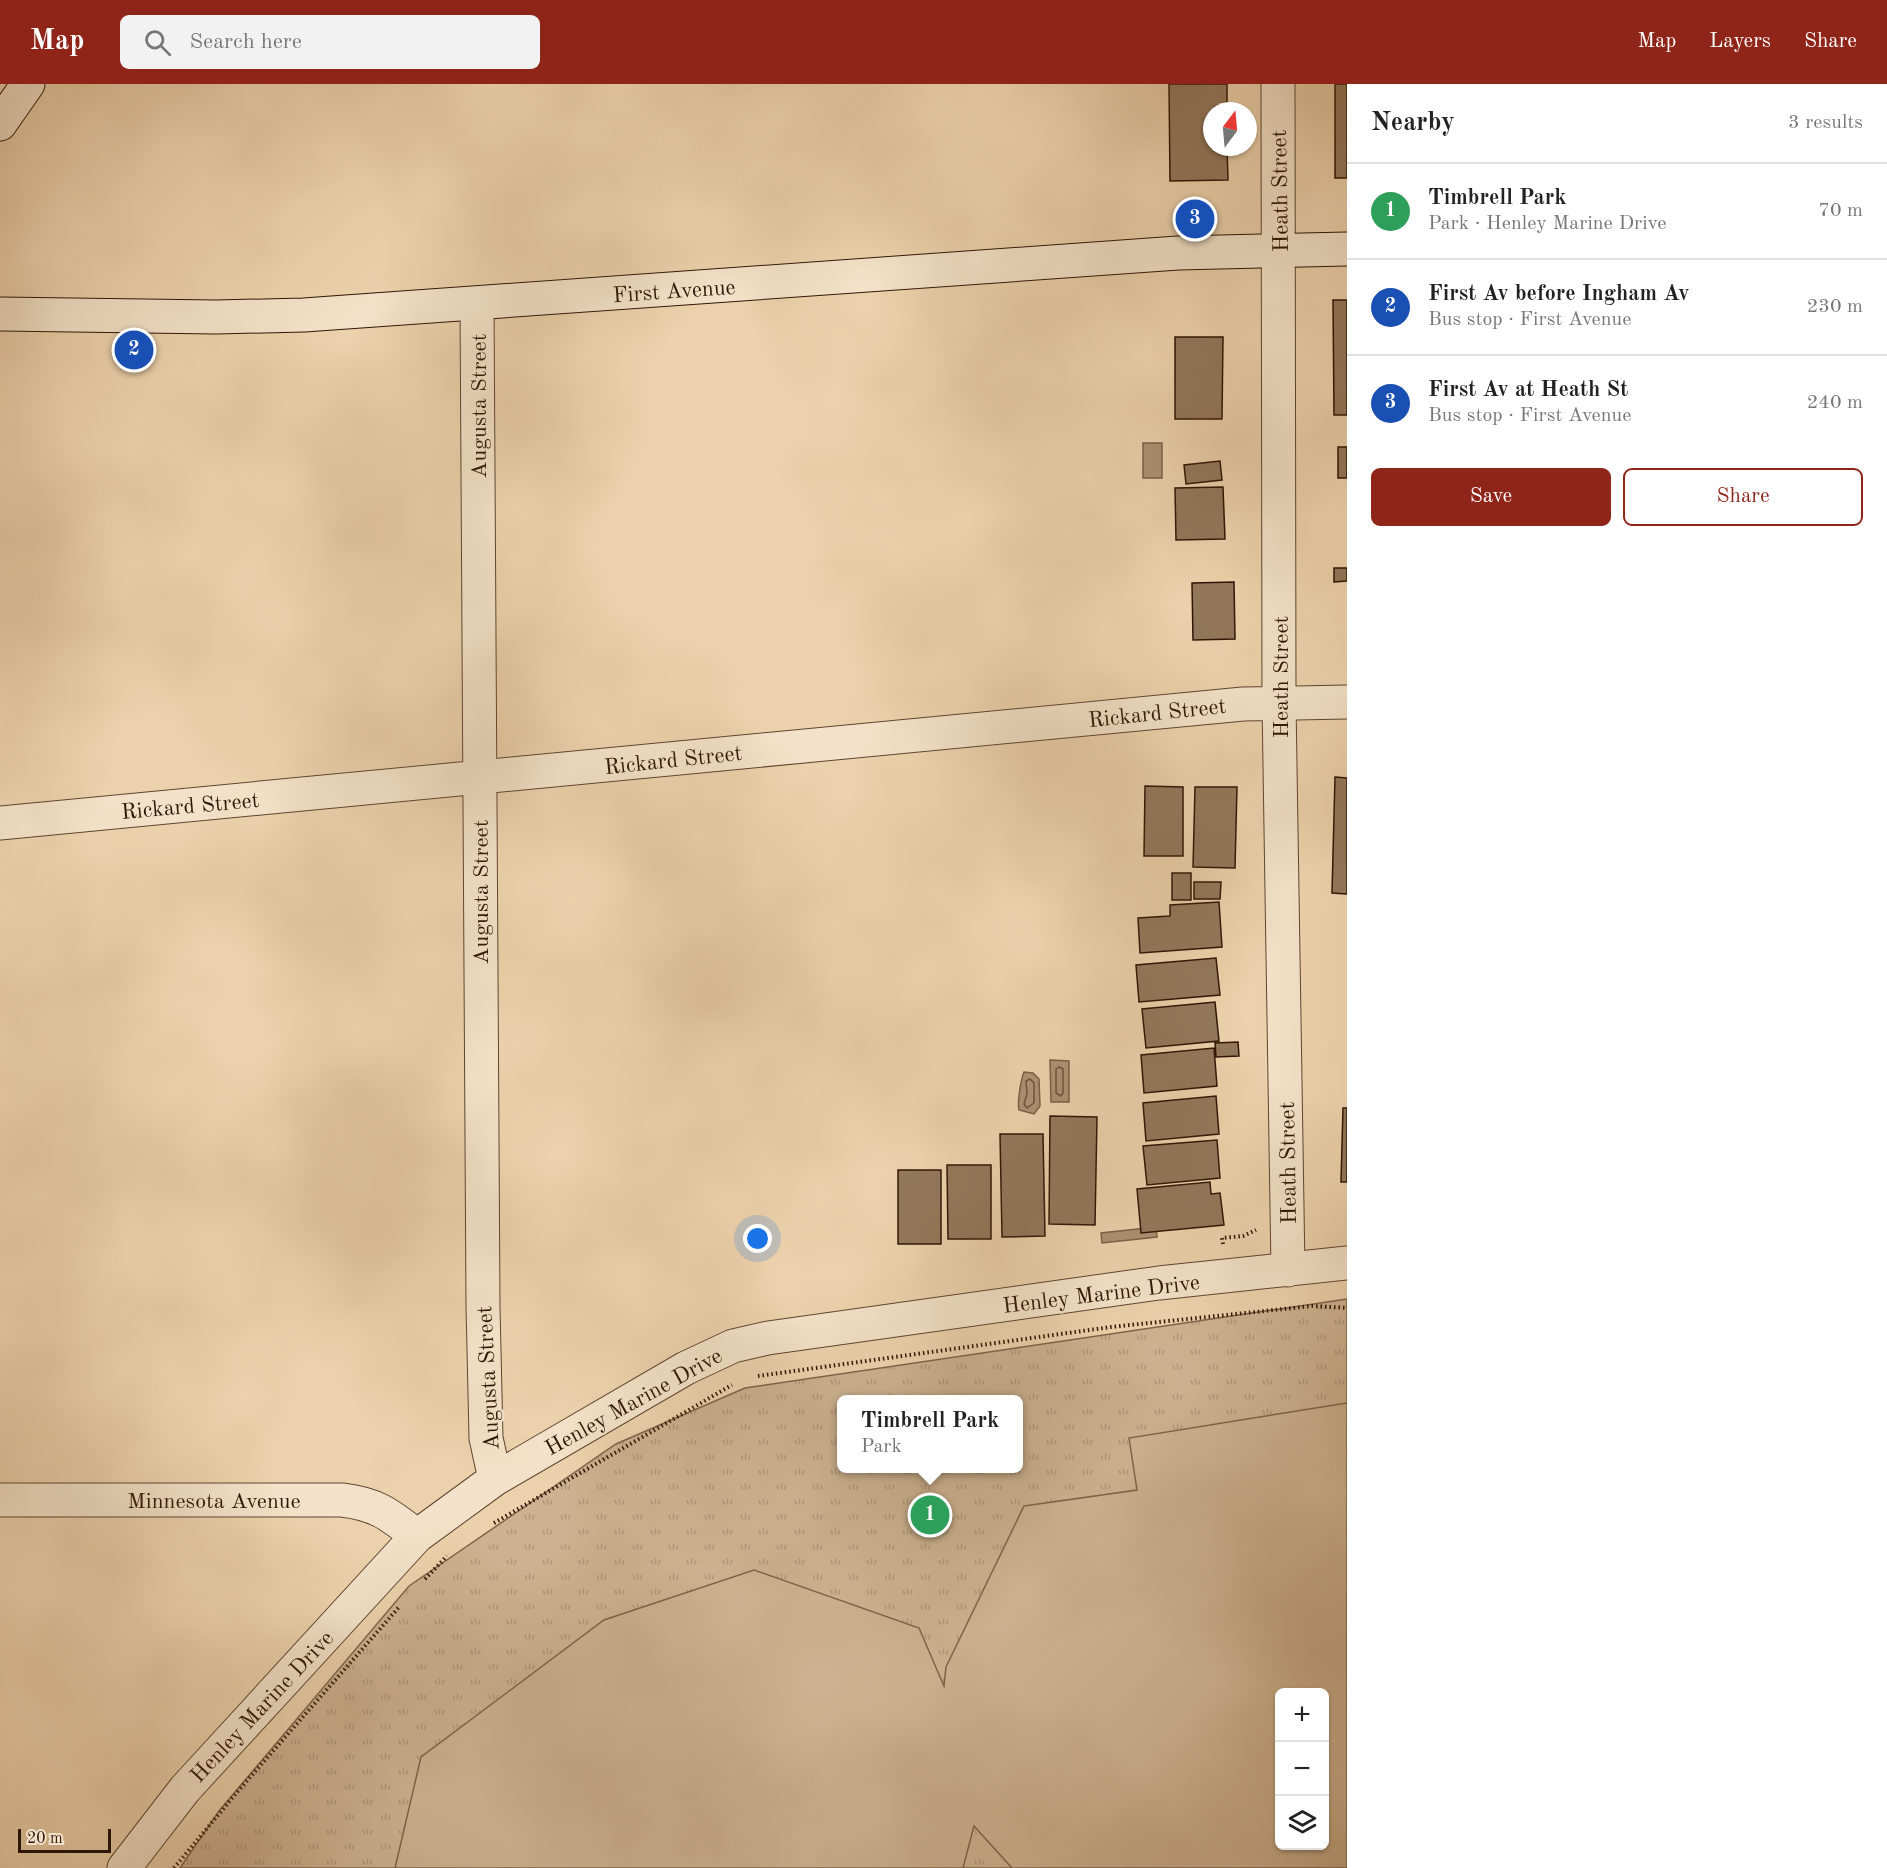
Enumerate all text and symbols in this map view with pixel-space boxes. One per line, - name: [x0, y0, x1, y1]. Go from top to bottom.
- search box: [120, 15, 540, 69]
- icon: search: [141, 26, 174, 59]
- text: Map: [30, 28, 84, 56]
- text: Search here: [189, 31, 302, 53]
- text: Map: [1637, 31, 1676, 52]
- text: Layers: [1709, 31, 1771, 52]
- text: Share: [1804, 31, 1857, 52]
- north arrow: [1203, 102, 1257, 156]
- text: Nearby: [1371, 110, 1455, 136]
- text: 3 results: [1788, 113, 1863, 133]
- street label: Heath Street: [1269, 130, 1293, 252]
- text: Timbrell Park: [1428, 187, 1567, 209]
- pin: 3: [1176, 196, 1214, 242]
- text: 1: [1385, 201, 1396, 221]
- text: 70 m: [1818, 201, 1863, 221]
- text: Park · Henley Marine Drive: [1428, 214, 1666, 234]
- street label: First Avenue: [612, 277, 736, 307]
- text: First Av before Ingham Av: [1428, 283, 1690, 305]
- text: 2: [1385, 297, 1396, 317]
- text: 230 m: [1807, 297, 1863, 317]
- text: Bus stop · First Avenue: [1428, 310, 1631, 330]
- pin: 2: [114, 328, 154, 372]
- street label: Augusta Street: [469, 334, 491, 478]
- text: First Av at Heath St: [1428, 379, 1628, 401]
- text: 3: [1385, 393, 1396, 413]
- text: 240 m: [1807, 393, 1863, 413]
- text: Bus stop · First Avenue: [1428, 406, 1631, 426]
- button: Save: [1371, 468, 1611, 526]
- button: Share: [1623, 468, 1863, 526]
- street label: Heath Street: [1271, 616, 1293, 738]
- street label: Rickard Street: [1087, 696, 1227, 732]
- street label: Rickard Street: [603, 743, 743, 779]
- street label: Rickard Street: [120, 790, 260, 824]
- street label: Augusta Street: [471, 820, 493, 964]
- street label: Heath Street: [1277, 1102, 1301, 1224]
- your location: [743, 1224, 772, 1253]
- street label: Henley Marine Drive: [1001, 1272, 1201, 1318]
- street label: Augusta Street: [474, 1305, 504, 1451]
- street label: Henley Marine Drive: [542, 1345, 726, 1460]
- popup: [837, 1395, 1023, 1473]
- text: Timbrell Park: [861, 1410, 999, 1432]
- text: Park: [861, 1437, 902, 1457]
- street label: Minnesota Avenue: [127, 1491, 301, 1513]
- pin: 1: [910, 1492, 950, 1538]
- street label: Henley Marine Drive: [187, 1627, 338, 1787]
- map controls: [1275, 1688, 1329, 1850]
- button: +: [1275, 1688, 1329, 1742]
- button: −: [1275, 1742, 1329, 1796]
- button: layers: [1275, 1796, 1329, 1850]
- scale bar: [18, 1826, 111, 1854]
- text: 20 m: [27, 1831, 63, 1847]

